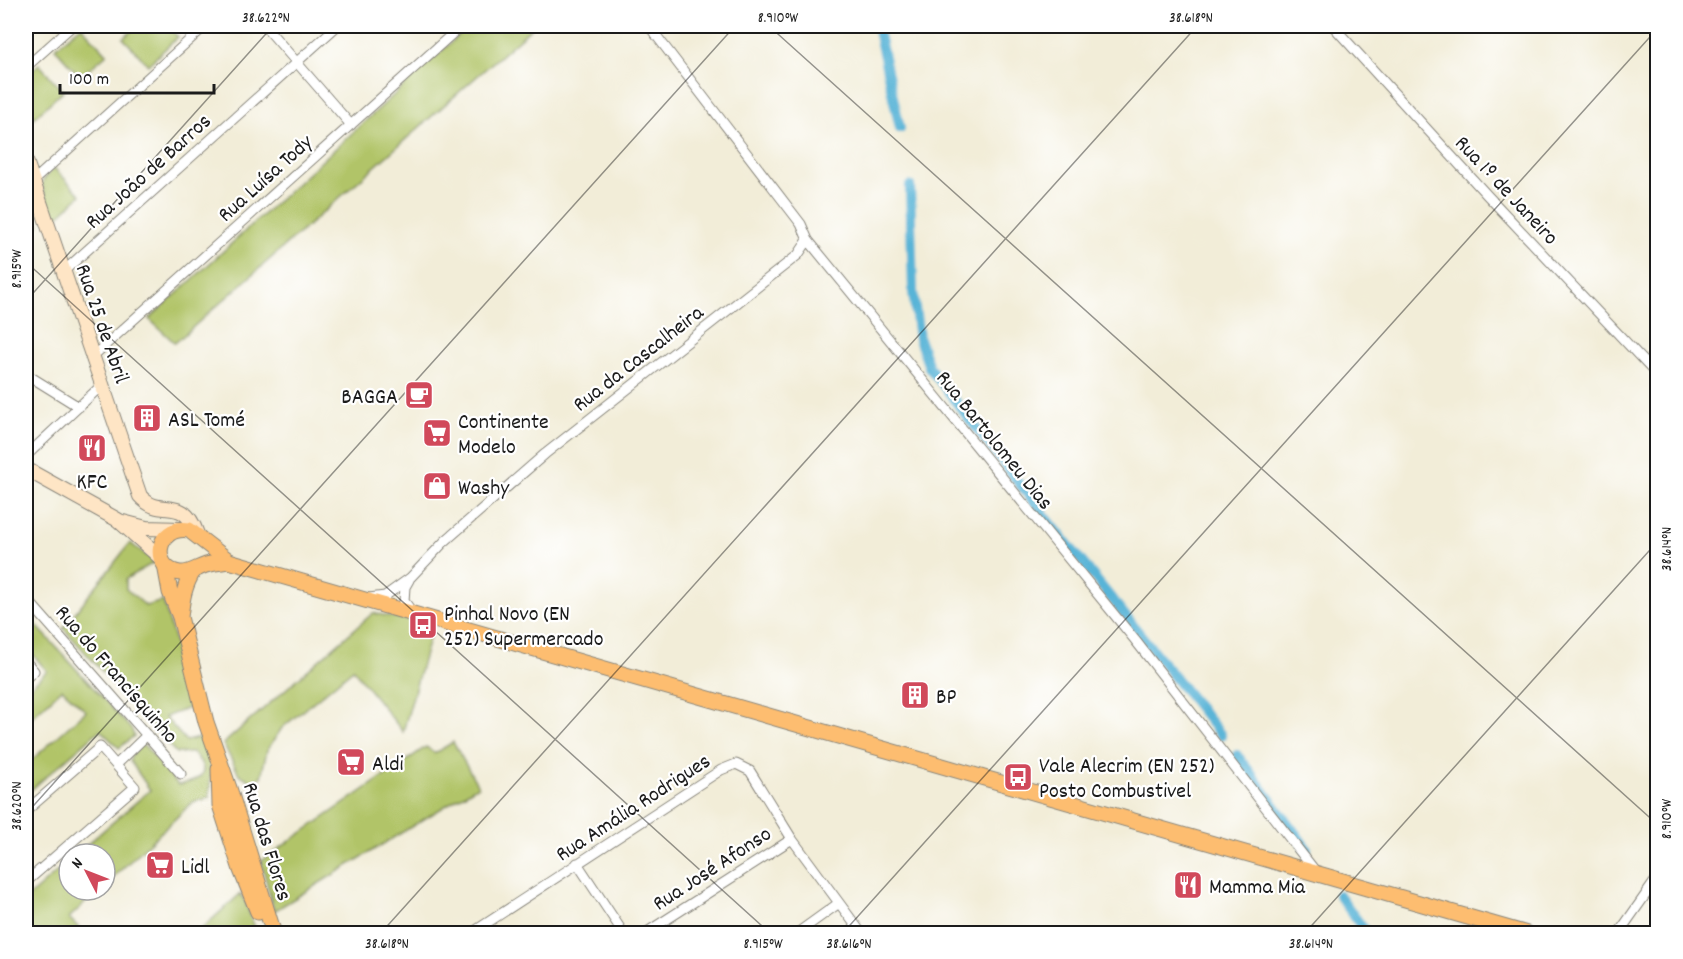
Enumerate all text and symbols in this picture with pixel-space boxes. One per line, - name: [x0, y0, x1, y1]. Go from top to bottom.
- text: 38.622°N: [242, 8, 290, 30]
- text: 8.910°W: [758, 8, 799, 30]
- text: 38.618°N: [1169, 8, 1213, 30]
- scale bar: [60, 57, 214, 95]
- text: 100 m: [69, 68, 109, 93]
- street label: Rua João de Barros: [79, 107, 219, 238]
- street label: Rua Luísa Tody: [212, 128, 322, 231]
- street label: Rua 1º de Janeiro: [1446, 129, 1565, 253]
- text: 8.915°W: [7, 249, 29, 289]
- street label: Rua 25 de Abril: [66, 260, 136, 388]
- street label: Rua da Cascalheira: [567, 298, 712, 421]
- street label: Rua Bartolomeu Dias: [927, 365, 1059, 518]
- cafe icon: BAGGA: [403, 379, 435, 411]
- place label: BAGGA: [341, 383, 398, 414]
- building icon: ASL Tomé: [131, 402, 163, 434]
- place label: ASL Tomé: [168, 406, 245, 437]
- place label: Continente Modelo: [458, 408, 549, 464]
- supermarket icon: Continente Modelo: [421, 417, 453, 449]
- restaurant icon: KFC: [76, 432, 108, 464]
- place label: KFC: [77, 468, 108, 499]
- shop icon: Washy: [421, 470, 453, 502]
- place label: Washy: [458, 474, 510, 505]
- text: 38.614°N: [1657, 527, 1679, 571]
- street label: Rua do Francisquinho: [46, 599, 184, 751]
- place label: Pinhal Novo (EN 252) Supermercado: [444, 600, 603, 656]
- bus stop icon: Pinhal Novo (EN 252) Supermercado: [407, 609, 439, 641]
- building icon: BP: [899, 679, 931, 711]
- place label: BP: [936, 683, 956, 714]
- supermarket icon: Aldi: [335, 746, 367, 778]
- street label: Rua Amália Rodrigues: [550, 747, 718, 871]
- place label: Aldi: [372, 750, 404, 781]
- place label: Vale Alecrim (EN 252) Posto Combustivel: [1039, 752, 1214, 808]
- bus stop icon: Vale Alecrim (EN 252) Posto Combustivel: [1002, 761, 1034, 793]
- street label: Rua das Flores: [233, 779, 298, 905]
- text: 38.620°N: [7, 781, 29, 831]
- text: 8.910°W: [1657, 798, 1679, 839]
- street label: Rua José Afonso: [647, 820, 778, 920]
- north arrow: [57, 842, 117, 902]
- supermarket icon: Lidl: [144, 849, 176, 881]
- text: N: [67, 853, 89, 874]
- place label: Lidl: [181, 853, 210, 884]
- restaurant icon: Mamma Mia: [1172, 869, 1204, 901]
- place label: Mamma Mia: [1209, 873, 1306, 904]
- text: 38.618°N: [365, 934, 409, 956]
- text: 8.915°W: [743, 934, 783, 956]
- text: 38.616°N: [826, 934, 872, 956]
- text: 38.614°N: [1289, 934, 1333, 956]

